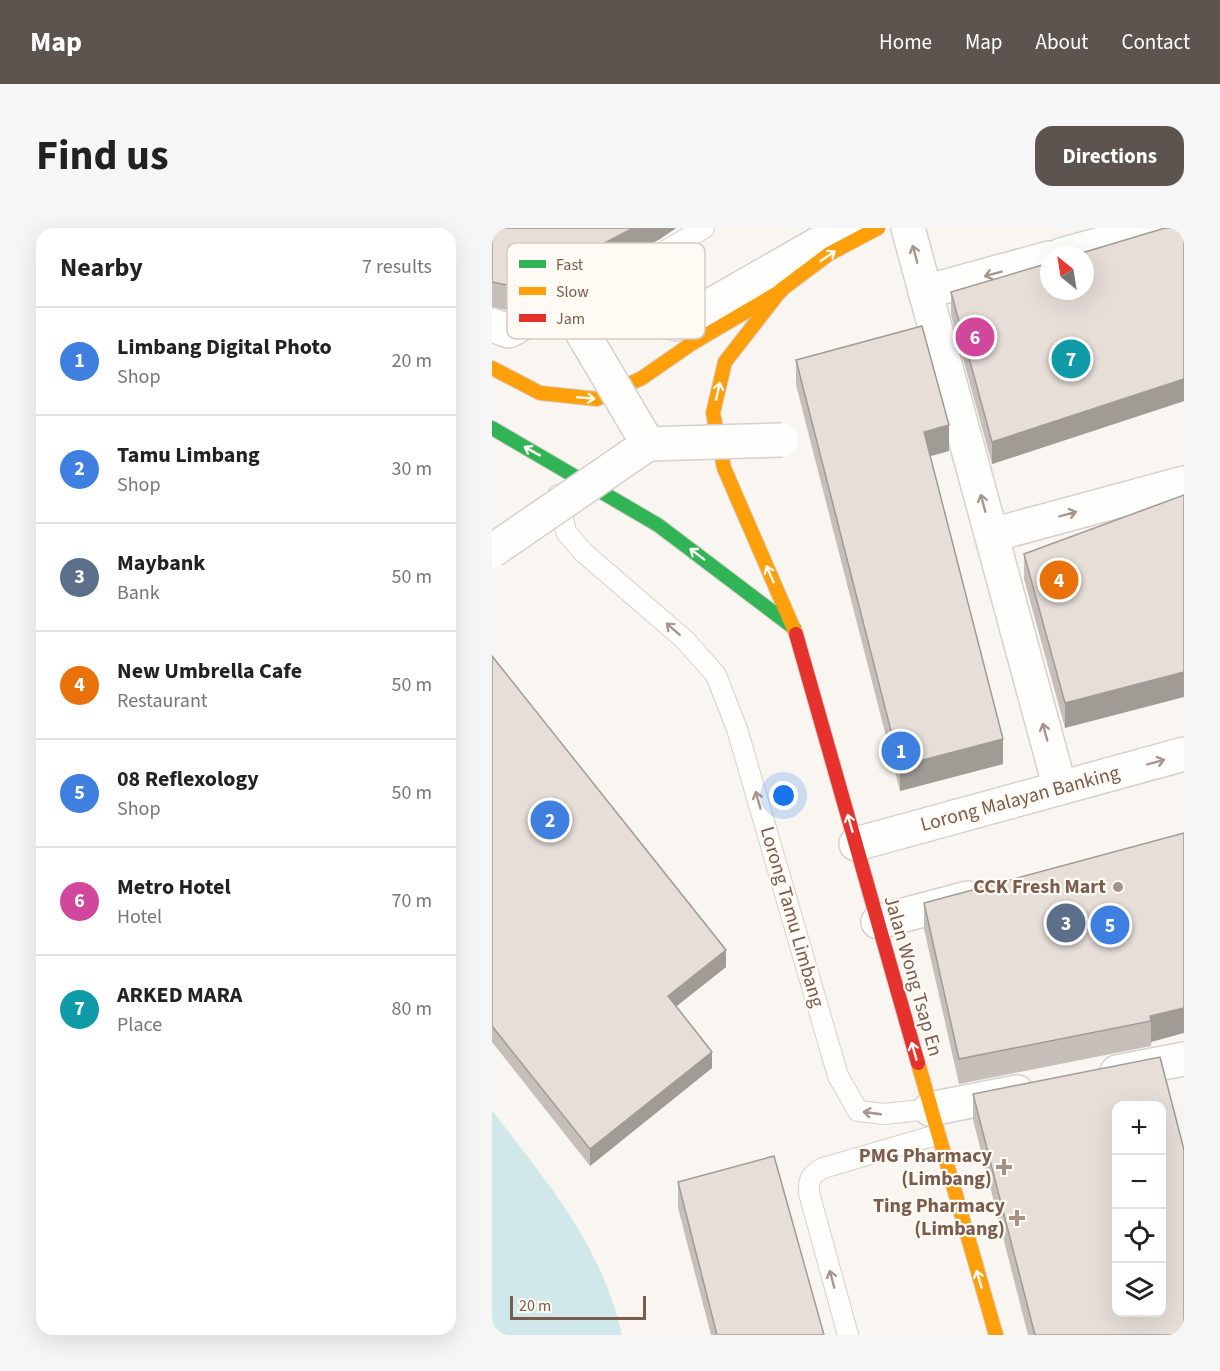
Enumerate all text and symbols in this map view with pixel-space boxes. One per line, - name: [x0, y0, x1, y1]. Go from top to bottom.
- text: Map: [30, 22, 82, 62]
- text: Home: [879, 27, 932, 57]
- text: Map: [965, 27, 1003, 57]
- text: About: [1036, 27, 1088, 57]
- text: Contact: [1121, 27, 1190, 57]
- text: Find us: [36, 126, 169, 186]
- button: Directions: [1035, 126, 1184, 186]
- legend: [507, 243, 705, 339]
- one-way arrow: [909, 245, 921, 264]
- north arrow: [1040, 246, 1094, 300]
- text: Nearby: [60, 249, 143, 286]
- one-way arrow: [819, 250, 836, 262]
- text: 7 results: [362, 253, 432, 281]
- text: Fast: [556, 254, 584, 276]
- one-way arrow: [983, 269, 1002, 280]
- text: Slow: [556, 281, 589, 303]
- text: Jam: [556, 308, 585, 330]
- pin: 6: [956, 314, 994, 360]
- text: Limbang Digital Photo: [117, 331, 332, 363]
- pin: 7: [1052, 336, 1090, 382]
- text: 1: [74, 347, 85, 375]
- text: 20 m: [392, 347, 432, 375]
- text: Shop: [117, 363, 161, 391]
- one-way arrow: [713, 381, 724, 401]
- one-way arrow: [575, 393, 595, 404]
- text: Tamu Limbang: [117, 439, 260, 471]
- one-way arrow: [524, 444, 541, 456]
- text: 2: [74, 455, 85, 483]
- text: 30 m: [392, 455, 432, 483]
- text: Shop: [117, 471, 161, 499]
- one-way arrow: [977, 494, 988, 513]
- one-way arrow: [1059, 508, 1078, 519]
- text: Maybank: [117, 547, 205, 579]
- one-way arrow: [689, 548, 705, 561]
- pin: 4: [1040, 558, 1078, 602]
- text: 3: [74, 563, 85, 591]
- text: 50 m: [392, 563, 432, 591]
- one-way arrow: [764, 566, 775, 584]
- text: Bank: [117, 579, 160, 607]
- one-way arrow: [666, 622, 681, 636]
- text: New Umbrella Cafe: [117, 655, 302, 687]
- text: 4: [74, 671, 85, 699]
- text: 50 m: [392, 671, 432, 699]
- text: Restaurant: [117, 687, 208, 715]
- one-way arrow: [1039, 723, 1050, 742]
- pin: 1: [882, 728, 920, 774]
- one-way arrow: [1146, 756, 1165, 767]
- street label: Lorong Malayan Banking: [917, 759, 1123, 839]
- text: 08 Reflexology: [117, 763, 259, 795]
- text: 5: [74, 779, 85, 807]
- text: 50 m: [392, 779, 432, 807]
- your location: [769, 781, 798, 810]
- one-way arrow: [752, 791, 763, 810]
- text: Shop: [117, 795, 161, 823]
- pin: 2: [530, 798, 570, 842]
- one-way arrow: [844, 814, 855, 833]
- street label: Lorong Tamu Limbang: [753, 823, 831, 1011]
- text: Metro Hotel: [117, 871, 231, 903]
- place label: CCK Fresh Mart: [973, 873, 1106, 901]
- marker: CCK Fresh Mart: [1111, 880, 1125, 894]
- text: 6: [74, 887, 85, 915]
- text: 70 m: [392, 887, 432, 915]
- street label: Jalan Wong Tsap En: [877, 892, 949, 1060]
- pin: 3: [1046, 900, 1086, 946]
- pin: 5: [1090, 902, 1130, 948]
- text: Hotel: [117, 903, 162, 931]
- text: ARKED MARA: [117, 979, 242, 1011]
- text: 7: [74, 995, 85, 1023]
- text: 80 m: [392, 995, 432, 1023]
- text: Place: [117, 1011, 162, 1039]
- one-way arrow: [908, 1042, 919, 1061]
- map controls: [1112, 1101, 1166, 1317]
- button: +: [1112, 1101, 1166, 1155]
- one-way arrow: [863, 1107, 883, 1118]
- place label: PMG Pharmacy (Limbang): [859, 1142, 993, 1193]
- button: −: [1112, 1155, 1166, 1209]
- marker: PMG Pharmacy (Limbang): [997, 1160, 1011, 1174]
- place label: Ting Pharmacy (Limbang): [873, 1192, 1006, 1243]
- button: locate: [1112, 1209, 1166, 1263]
- marker: Ting Pharmacy (Limbang): [1010, 1211, 1024, 1225]
- button: layers: [1112, 1263, 1166, 1317]
- one-way arrow: [826, 1269, 838, 1288]
- one-way arrow: [973, 1270, 984, 1289]
- scale bar: [510, 1293, 646, 1320]
- text: 20 m: [519, 1295, 551, 1317]

